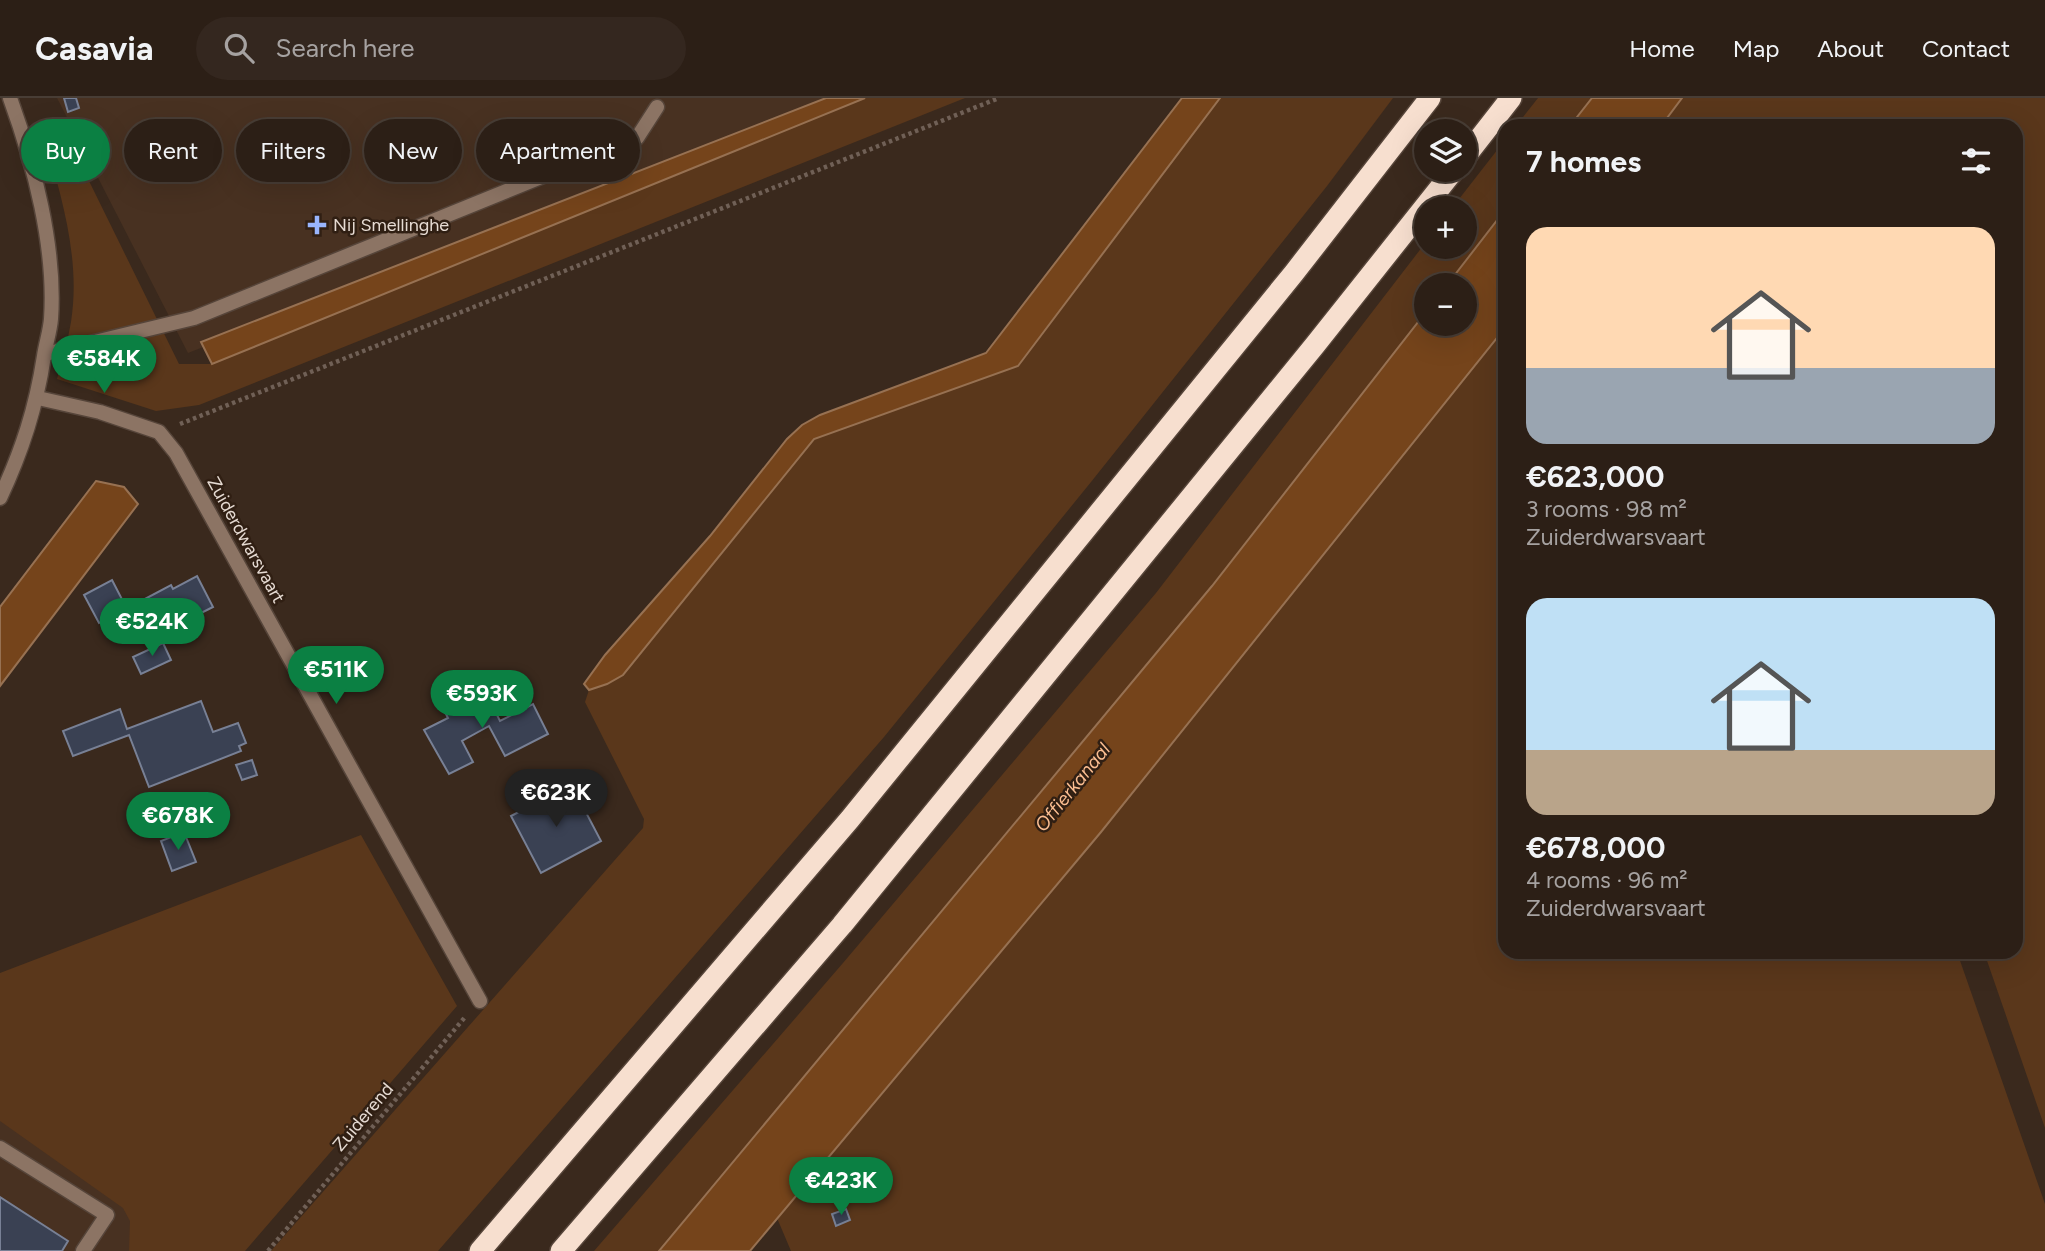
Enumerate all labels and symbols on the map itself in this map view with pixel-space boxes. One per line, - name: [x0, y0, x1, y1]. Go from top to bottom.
- place label: Nij Smellinghe: [333, 214, 449, 236]
- marker: Nij Smellinghe: [307, 215, 327, 235]
- pin: €584K: [55, 336, 153, 395]
- street label: Zuiderdwarsvaart: [202, 473, 290, 607]
- pin: €524K: [103, 598, 201, 658]
- pin: €511K: [287, 646, 385, 706]
- pin: €593K: [433, 670, 531, 730]
- water label: Offierkanaal: [1030, 738, 1116, 836]
- pin: €623K: [507, 770, 605, 829]
- pin: €678K: [129, 792, 227, 852]
- street label: Zuiderend: [328, 1078, 398, 1156]
- pin: €423K: [792, 1158, 890, 1217]

